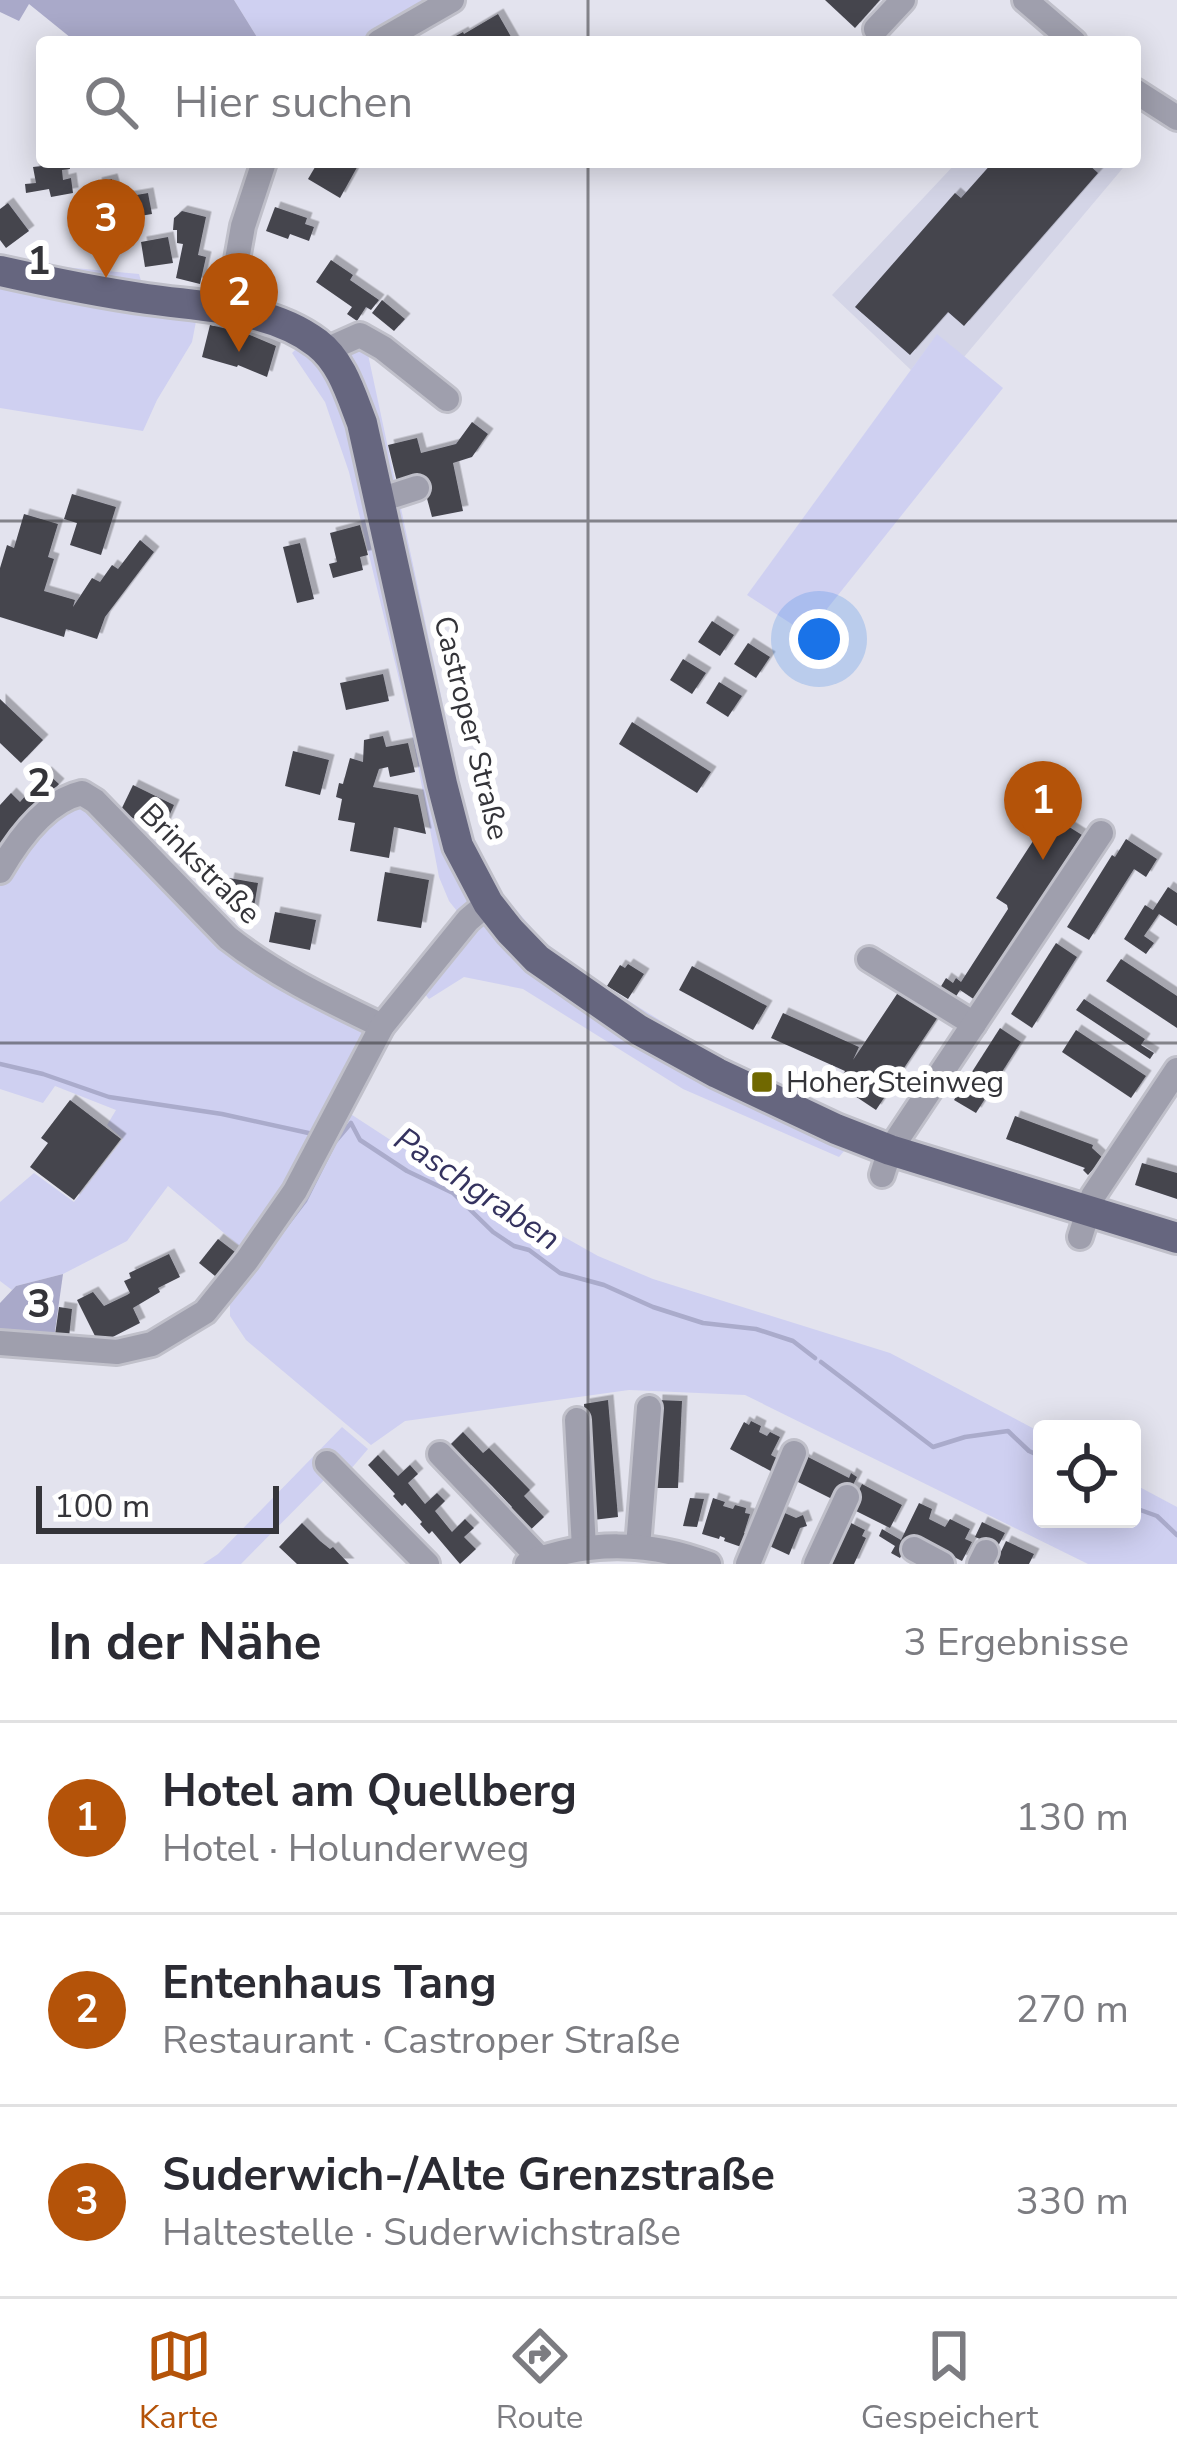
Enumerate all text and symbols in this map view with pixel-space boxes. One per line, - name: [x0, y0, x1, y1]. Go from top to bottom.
- search box: [36, 36, 1141, 168]
- icon: search: [78, 69, 144, 135]
- text: Hier suchen: [174, 72, 413, 133]
- pin: 3: [67, 179, 145, 278]
- text: 1: [27, 235, 51, 288]
- pin: 2: [200, 253, 278, 352]
- your location: [789, 609, 849, 669]
- street label: Castroper Straße: [423, 612, 519, 844]
- text: 2: [27, 757, 51, 810]
- pin: 1: [1004, 761, 1082, 860]
- street label: Brinkstraße: [131, 795, 269, 933]
- place label: Hoher Steinweg: [786, 1062, 1004, 1103]
- marker: Hoher Steinweg: [749, 1069, 775, 1095]
- water label: Paschgraben: [385, 1117, 569, 1261]
- text: 3: [27, 1278, 51, 1331]
- map controls: [1033, 1420, 1141, 1528]
- button: locate: [1033, 1420, 1141, 1528]
- scale bar: [36, 1480, 279, 1533]
- text: 100 m: [54, 1484, 150, 1529]
- text: In der Nähe: [48, 1607, 321, 1677]
- text: 3 Ergebnisse: [903, 1616, 1129, 1669]
- text: Hotel am Quellberg: [162, 1761, 577, 1822]
- text: 1: [75, 1791, 99, 1844]
- text: 130 m: [1015, 1791, 1129, 1844]
- text: Hotel · Holunderweg: [162, 1822, 530, 1875]
- text: Entenhaus Tang: [162, 1953, 497, 2014]
- text: 2: [75, 1983, 99, 2036]
- text: 270 m: [1015, 1983, 1129, 2036]
- text: Restaurant · Castroper Straße: [162, 2014, 680, 2067]
- text: Suderwich-/Alte Grenzstraße: [162, 2145, 775, 2206]
- text: 3: [75, 2175, 99, 2228]
- text: 330 m: [1015, 2175, 1129, 2228]
- text: Haltestelle · Suderwichstraße: [162, 2206, 681, 2259]
- tab: Karte: [139, 2323, 218, 2440]
- tab: Route: [496, 2323, 583, 2440]
- tab: Gespeichert: [861, 2323, 1038, 2440]

